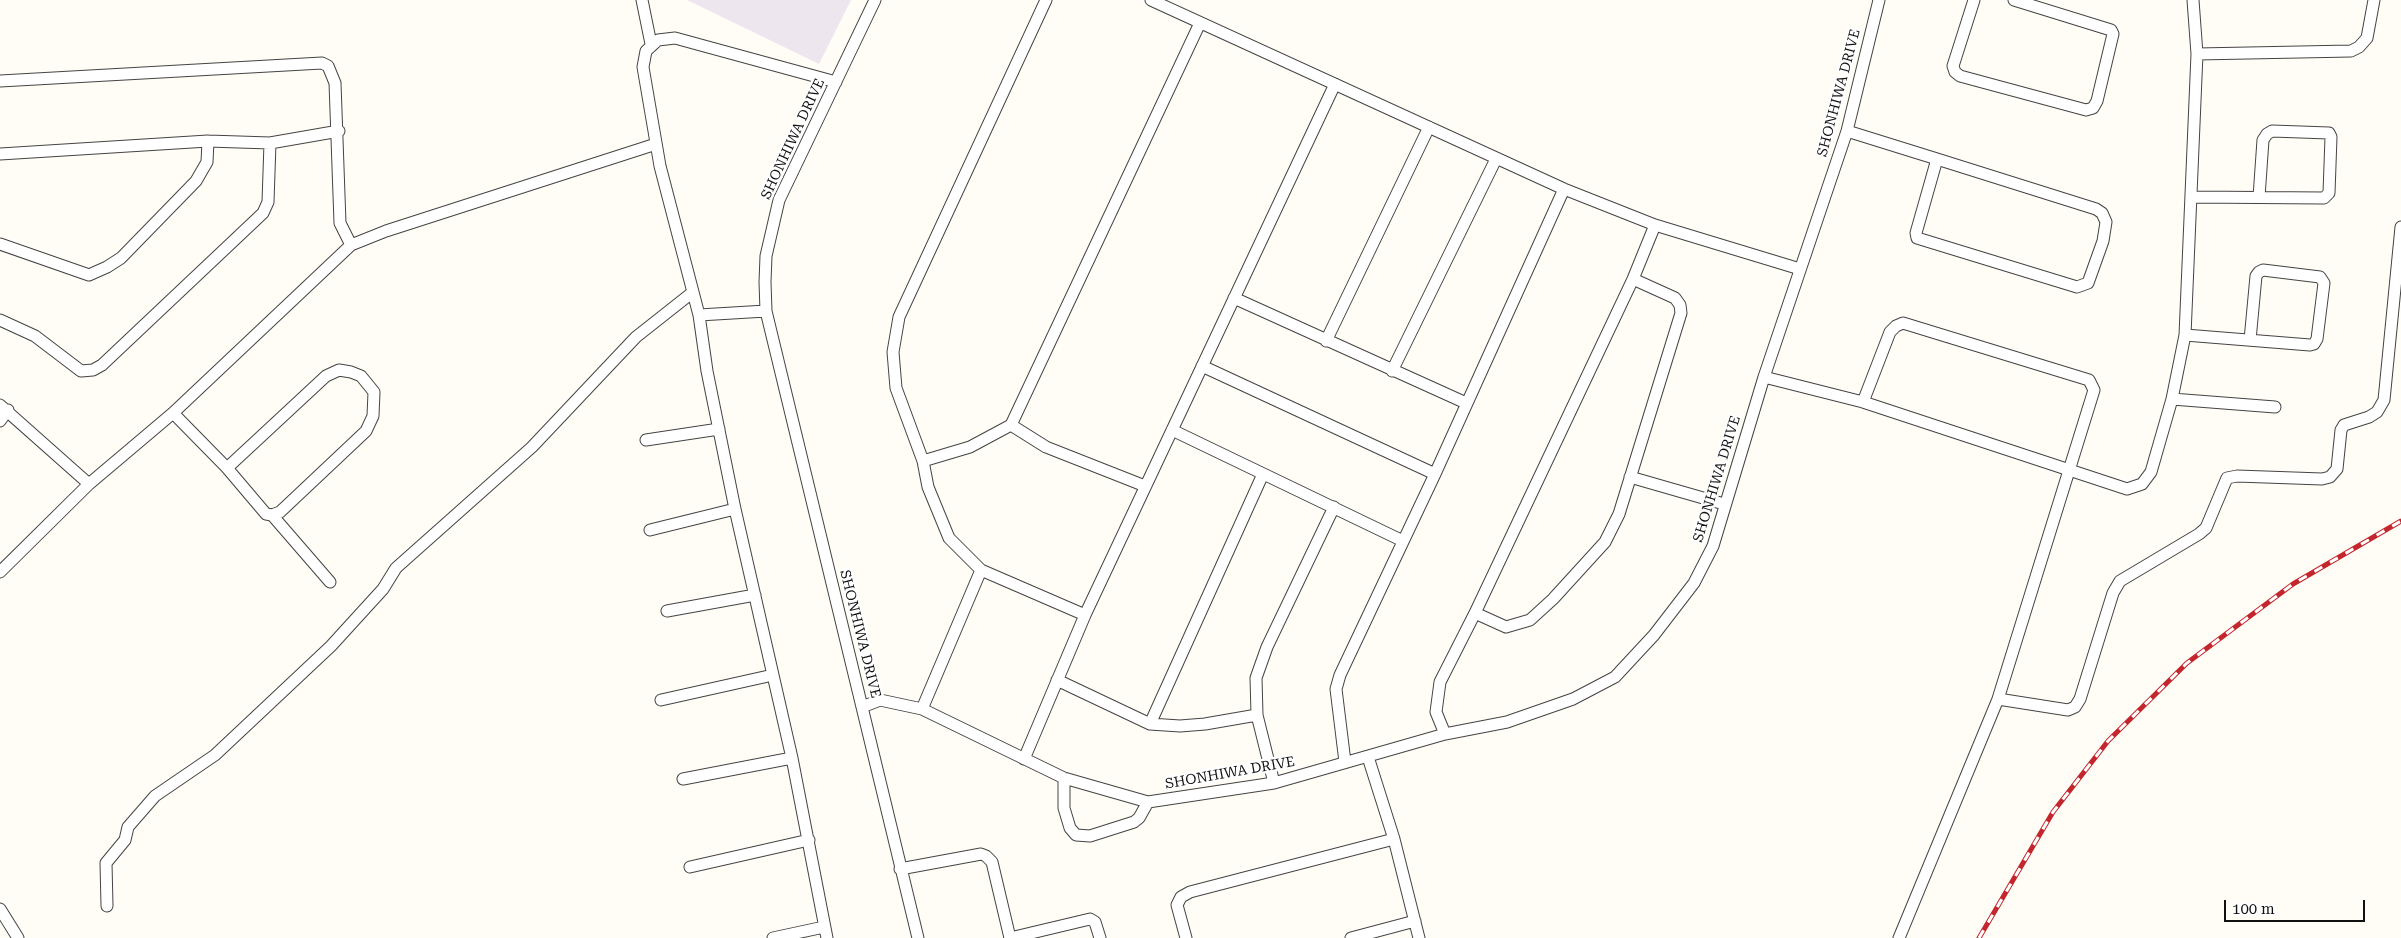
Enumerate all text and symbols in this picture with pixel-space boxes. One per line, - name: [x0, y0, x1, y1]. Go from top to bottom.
- street label: SHONHIWA DRIVE: [1814, 27, 1864, 159]
- street label: SHONHIWA DRIVE: [758, 76, 828, 202]
- street label: SHONHIWA DRIVE: [1690, 414, 1744, 544]
- street label: SHONHIWA DRIVE: [836, 568, 884, 700]
- street label: SHONHIWA DRIVE: [1164, 753, 1296, 793]
- scale bar: [2226, 890, 2367, 922]
- text: 100 m: [2232, 900, 2275, 918]

